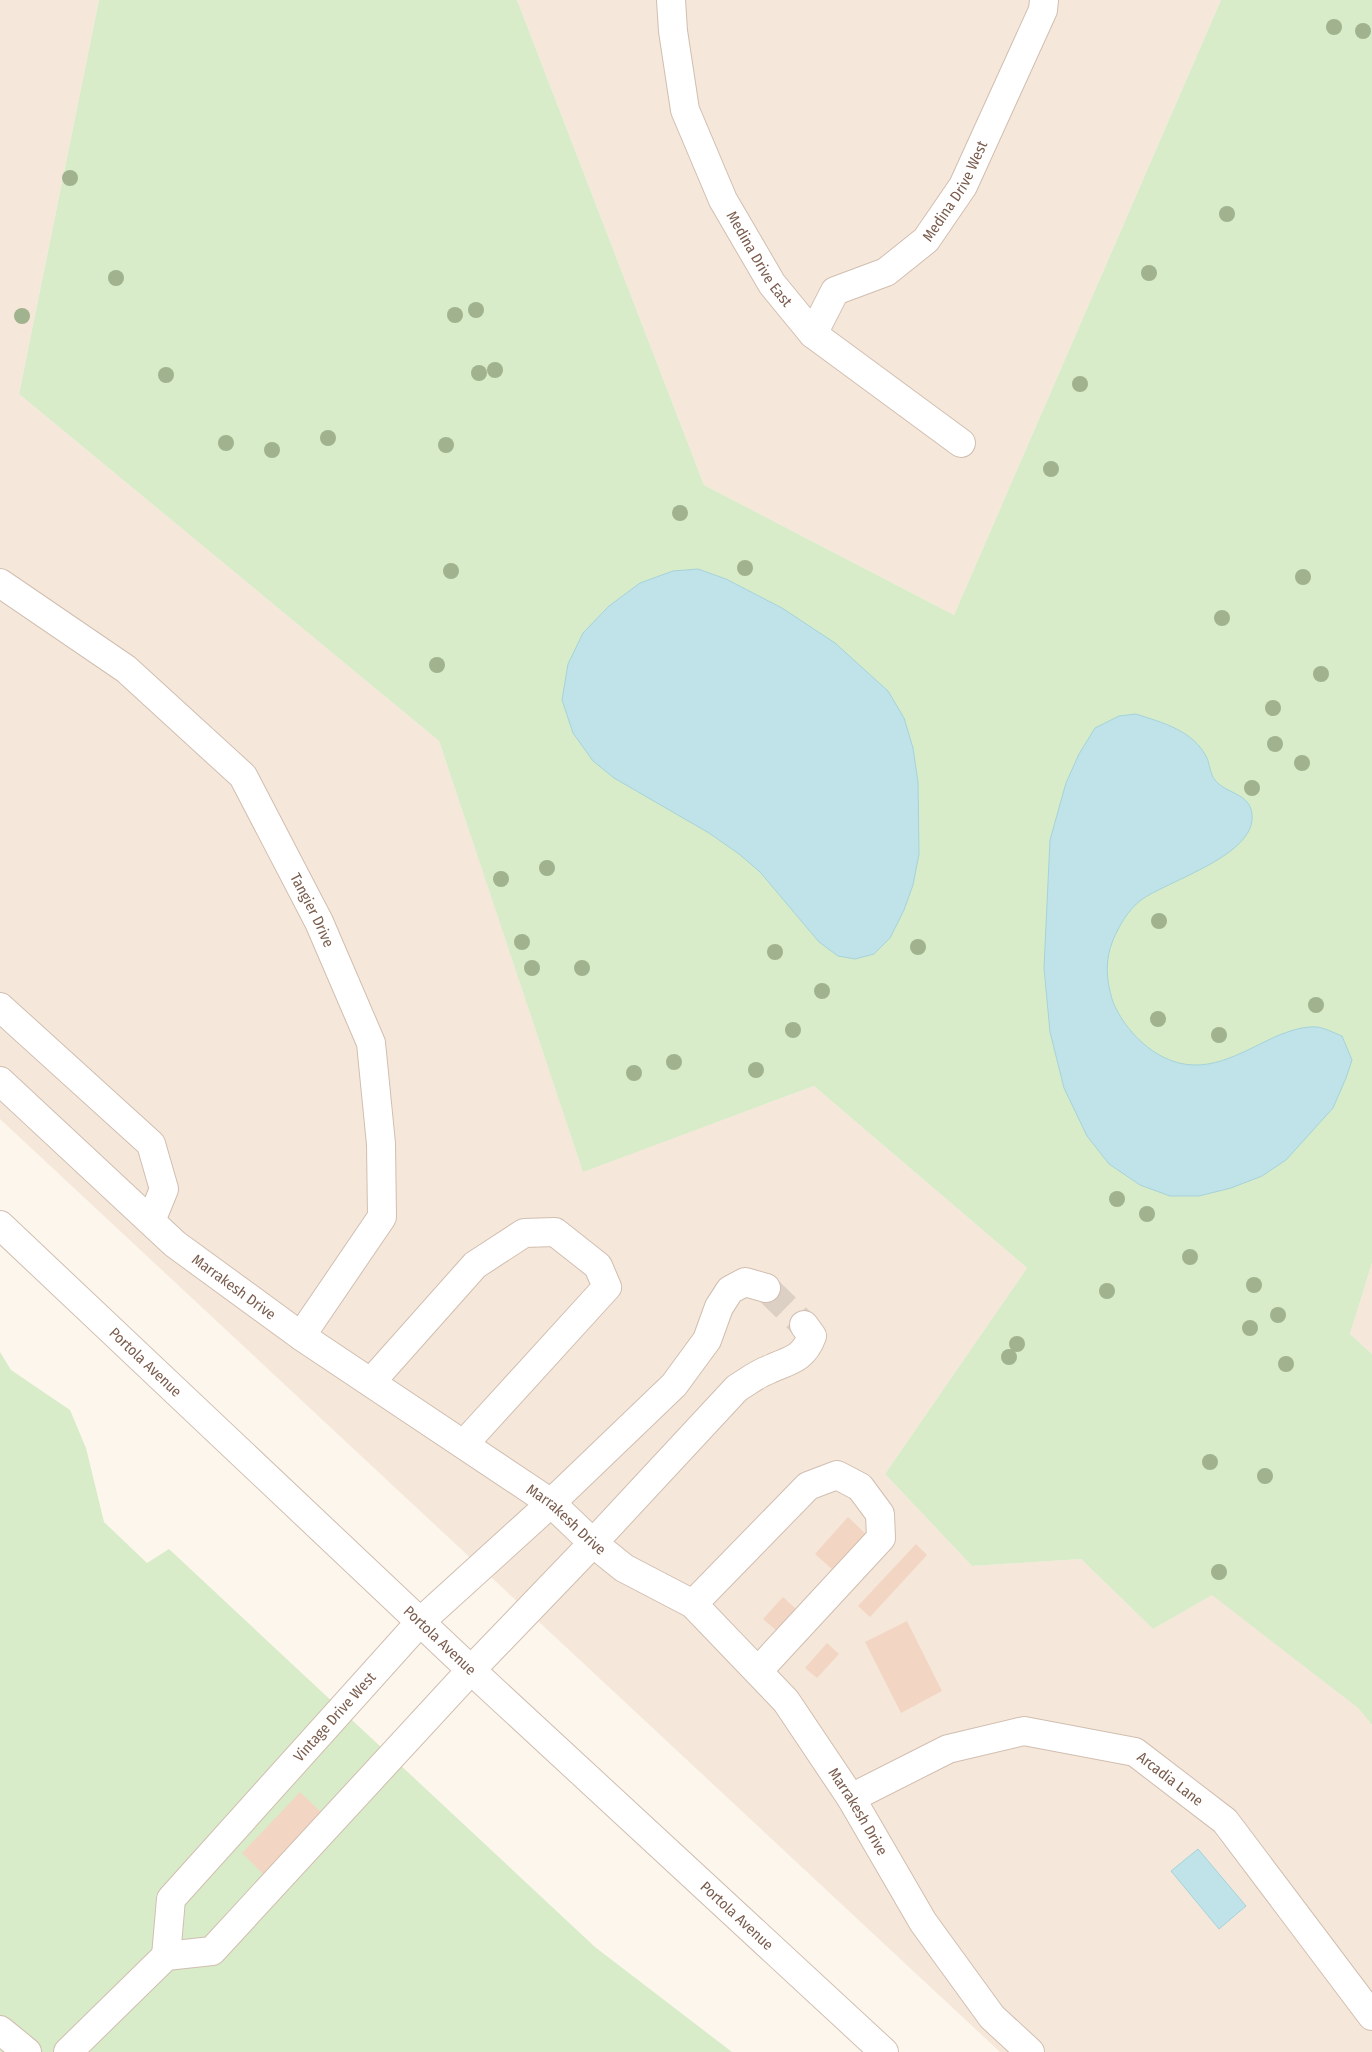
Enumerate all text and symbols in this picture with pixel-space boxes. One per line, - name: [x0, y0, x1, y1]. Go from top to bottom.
- street label: Medina Drive West: [919, 138, 991, 245]
- street label: Medina Drive East: [723, 208, 796, 311]
- street label: Tangier Drive: [286, 870, 338, 950]
- street label: Marrakesh Drive: [188, 1250, 279, 1324]
- street label: Portola Avenue: [105, 1324, 185, 1401]
- street label: Marrakesh Drive: [523, 1480, 609, 1559]
- street label: Portola Avenue: [400, 1602, 480, 1679]
- street label: Vintage Drive West: [290, 1668, 380, 1765]
- street label: Arcadia Lane: [1134, 1748, 1207, 1810]
- street label: Marrakesh Drive: [824, 1765, 891, 1859]
- street label: Portola Avenue: [697, 1878, 777, 1954]

